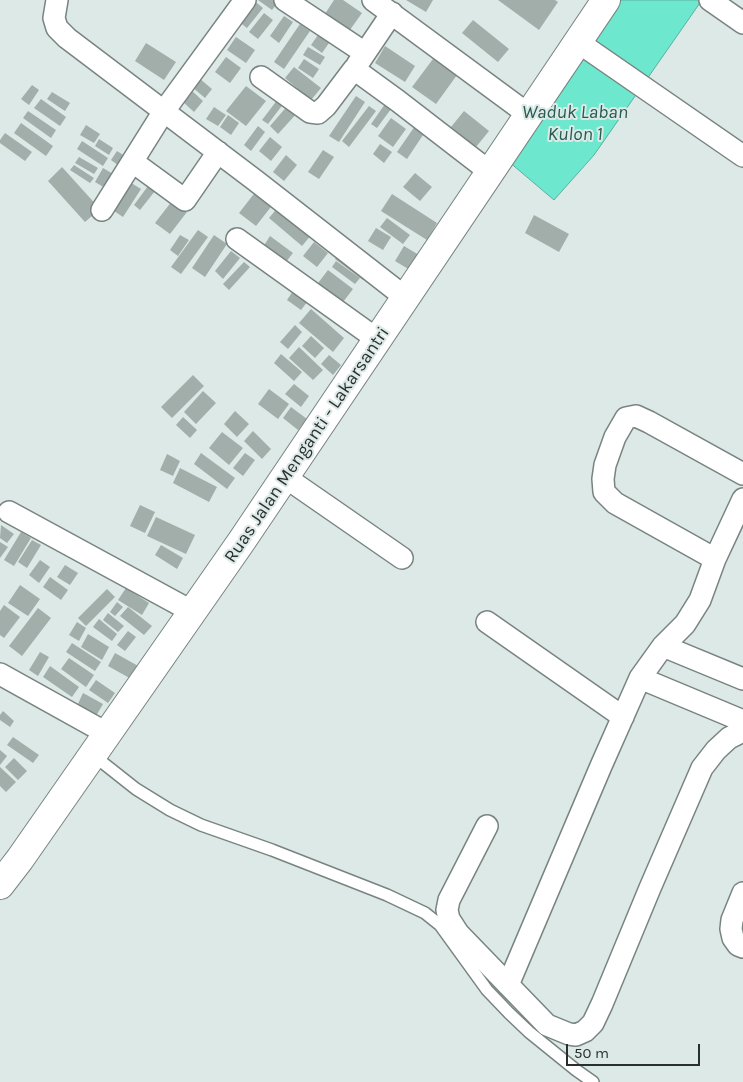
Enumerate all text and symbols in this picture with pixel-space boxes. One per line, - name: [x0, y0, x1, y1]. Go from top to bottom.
- water label: Waduk Laban Kulon 1: [522, 102, 628, 146]
- street label: Ruas Jalan Menganti - Lakarsantri: [220, 323, 394, 567]
- scale bar: [568, 1034, 702, 1066]
- text: 50 m: [574, 1044, 609, 1062]

